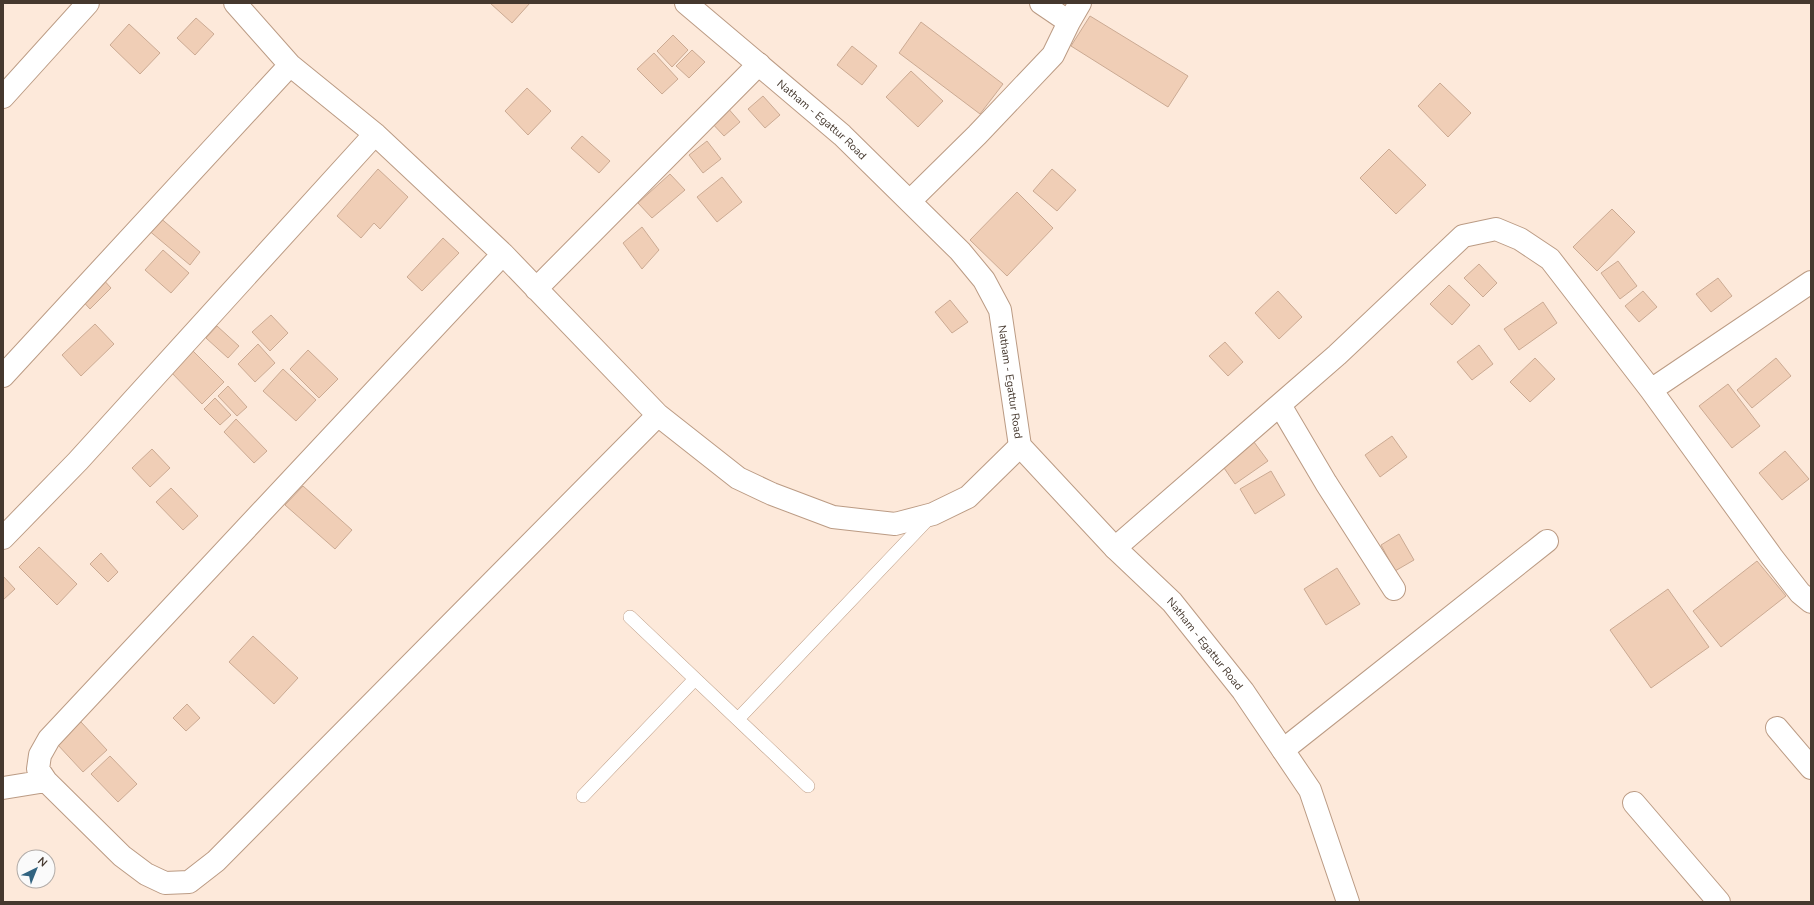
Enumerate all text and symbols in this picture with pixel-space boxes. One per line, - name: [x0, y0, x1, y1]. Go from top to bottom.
- street label: Natham - Egattur Road: [774, 76, 870, 163]
- street label: Natham - Egattur Road: [995, 324, 1026, 440]
- street label: Natham - Egattur Road: [1164, 594, 1247, 693]
- north arrow: [16, 849, 56, 889]
- text: N: [34, 854, 51, 870]

